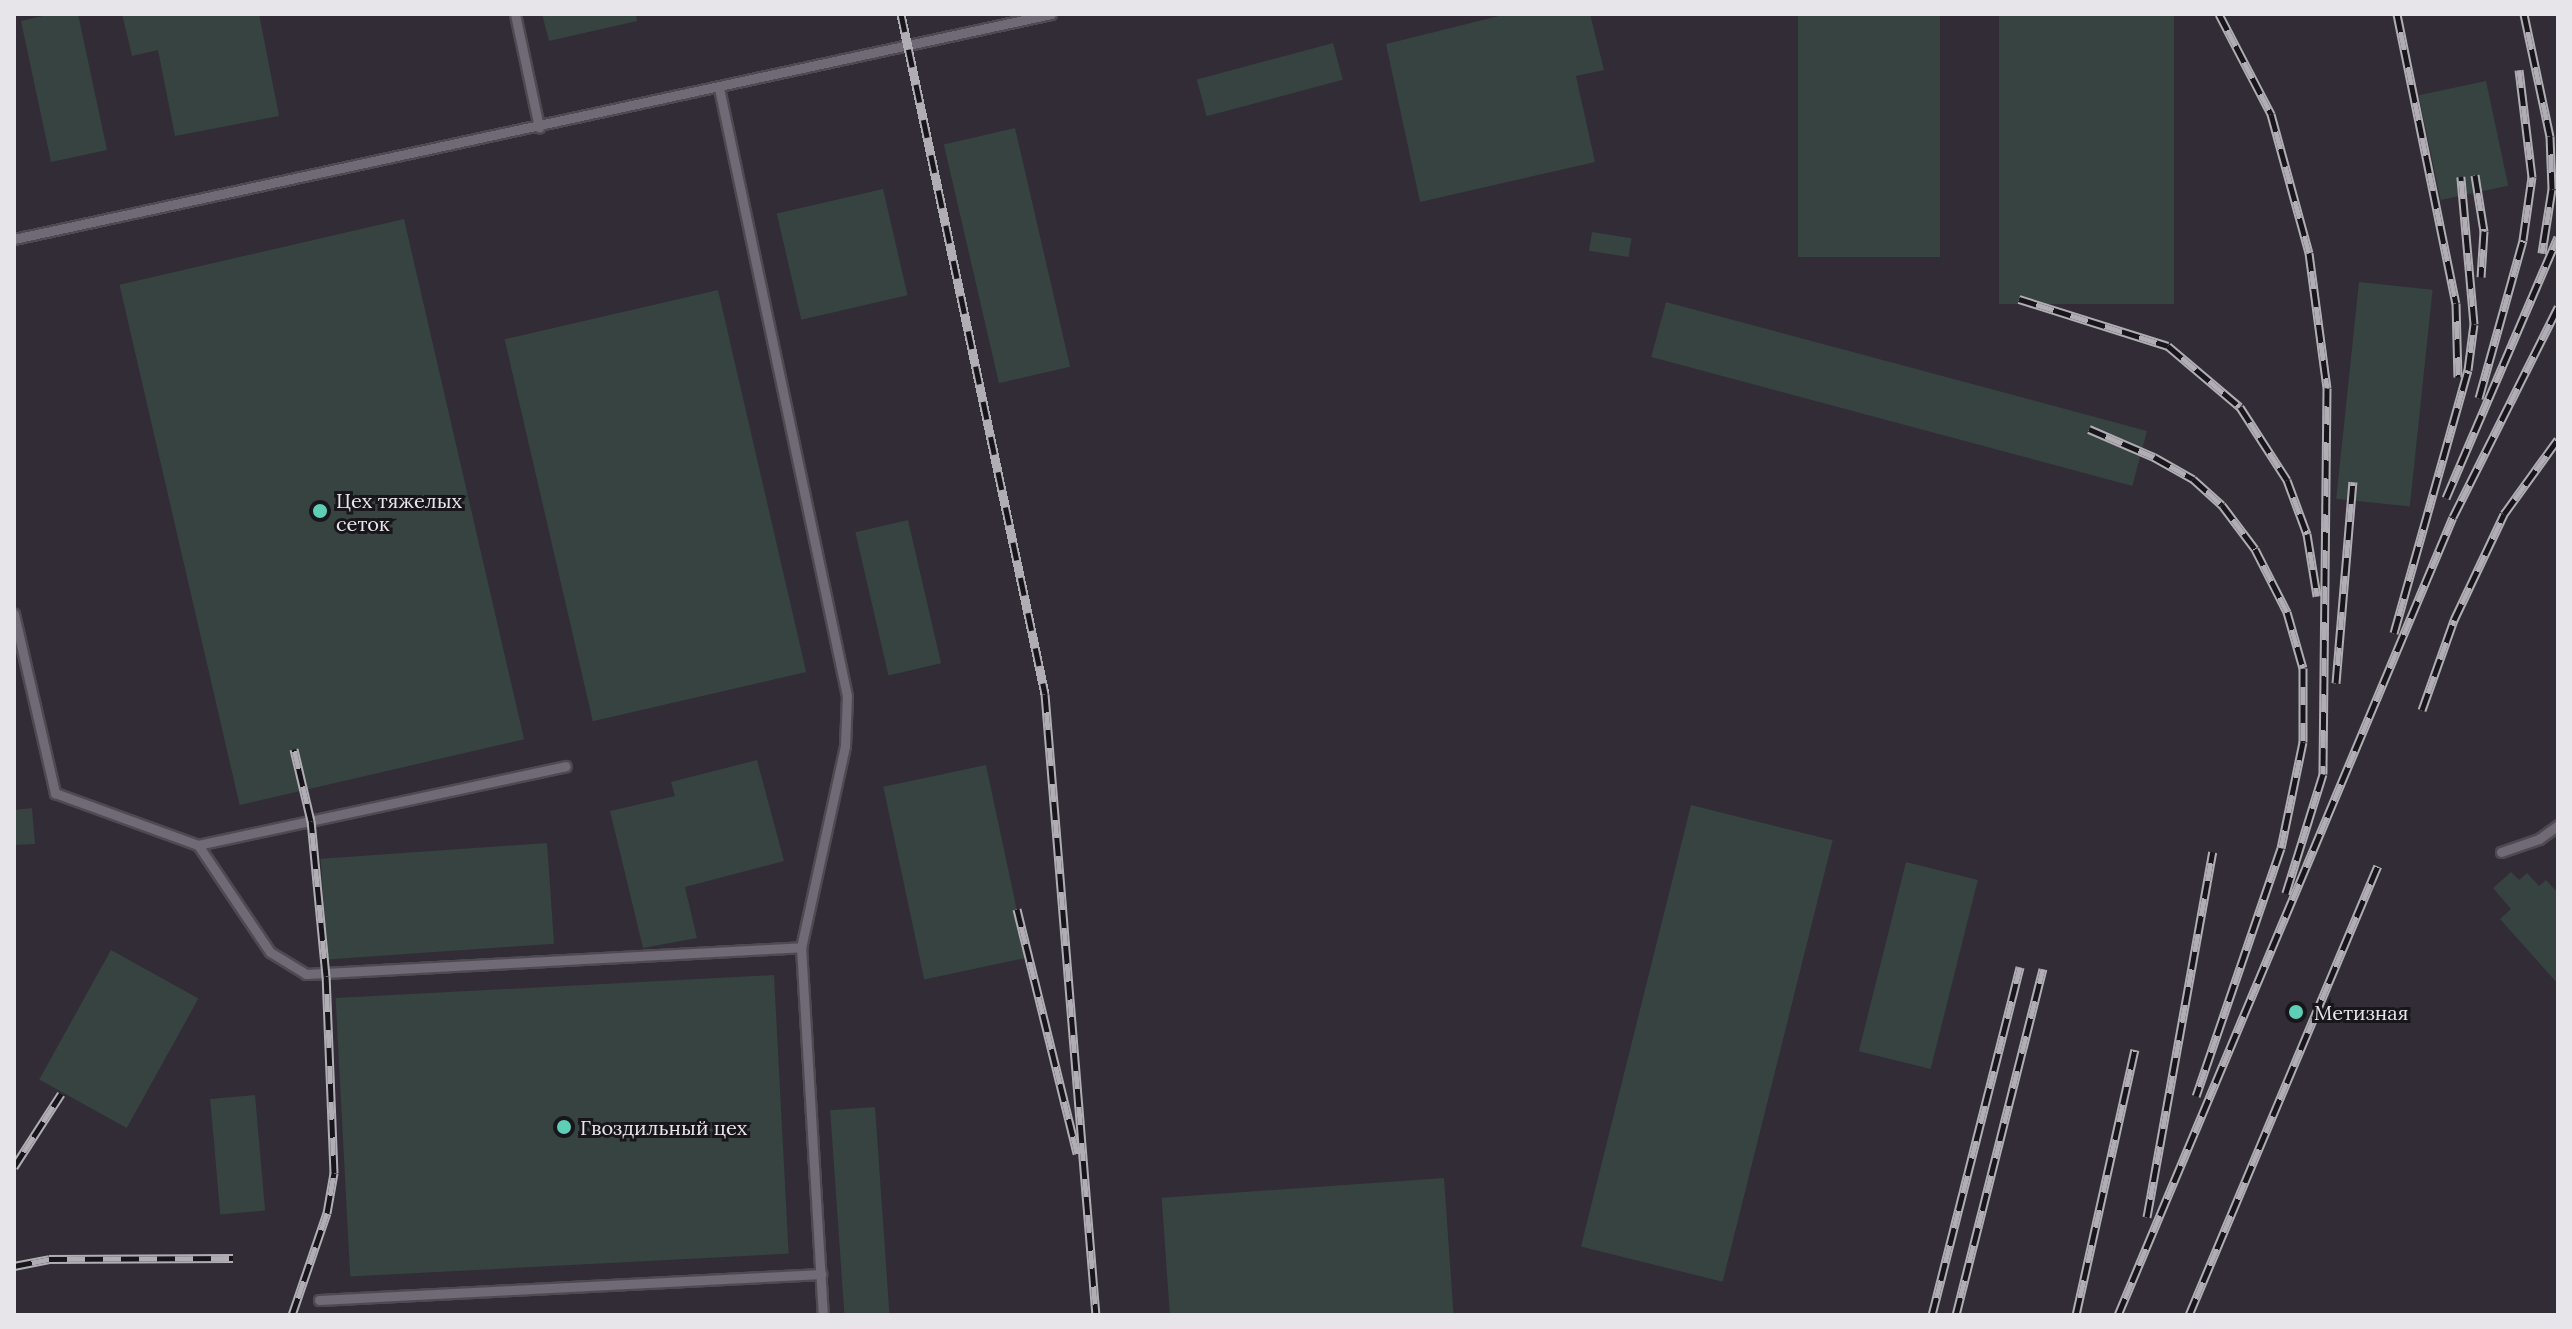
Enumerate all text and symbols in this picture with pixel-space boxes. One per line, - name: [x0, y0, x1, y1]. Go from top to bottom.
- place label: Цех тяжелых сеток: [336, 488, 462, 535]
- marker: Цех тяжелых сеток: [311, 502, 329, 520]
- place label: Метизная: [2314, 1000, 2408, 1024]
- marker: Метизная: [2285, 1001, 2307, 1023]
- place label: Гвоздильный цех: [580, 1115, 747, 1139]
- marker: Гвоздильный цех: [555, 1118, 573, 1136]

